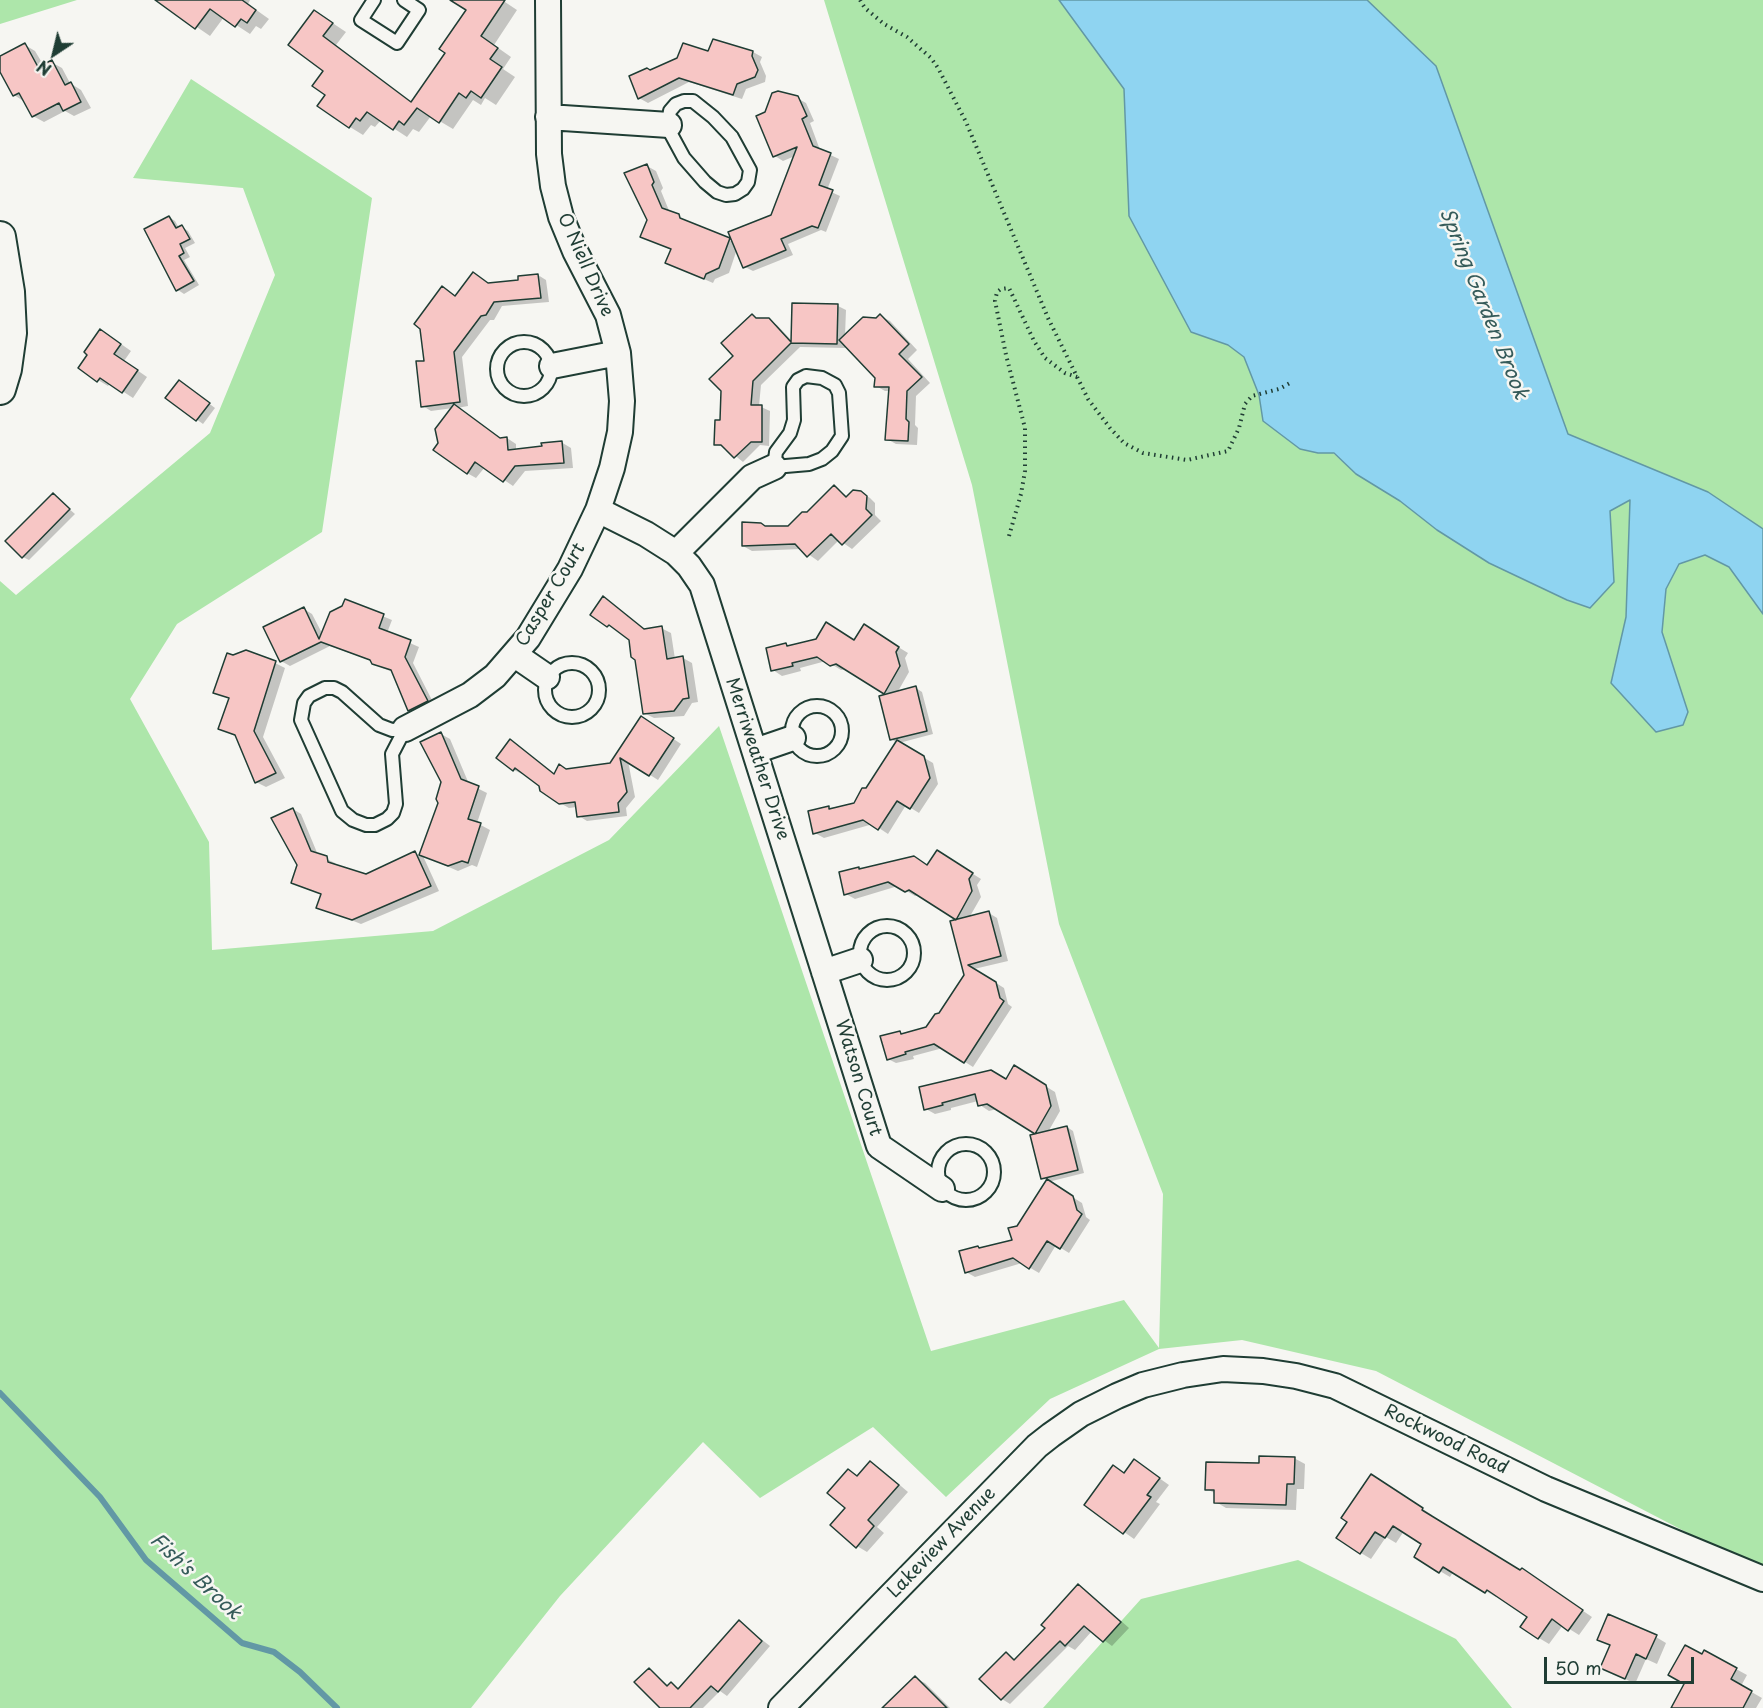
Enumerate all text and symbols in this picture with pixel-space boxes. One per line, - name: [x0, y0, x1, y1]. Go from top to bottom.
- north arrow: [24, 24, 84, 84]
- text: N: [32, 55, 56, 82]
- water label: Spring Garden Brook: [1434, 205, 1532, 403]
- street label: O Niell Drive: [553, 210, 617, 320]
- street label: Casper Court: [512, 539, 590, 651]
- street label: Merriweather Drive: [721, 675, 793, 843]
- street label: Watson Court: [830, 1017, 886, 1139]
- street label: Rockwood Road: [1380, 1401, 1512, 1479]
- street label: Lakeview Avenue: [884, 1483, 1000, 1603]
- water label: Fish's Brook: [144, 1529, 246, 1625]
- scale bar: [1547, 1645, 1697, 1683]
- text: 50 m: [1555, 1654, 1602, 1681]

